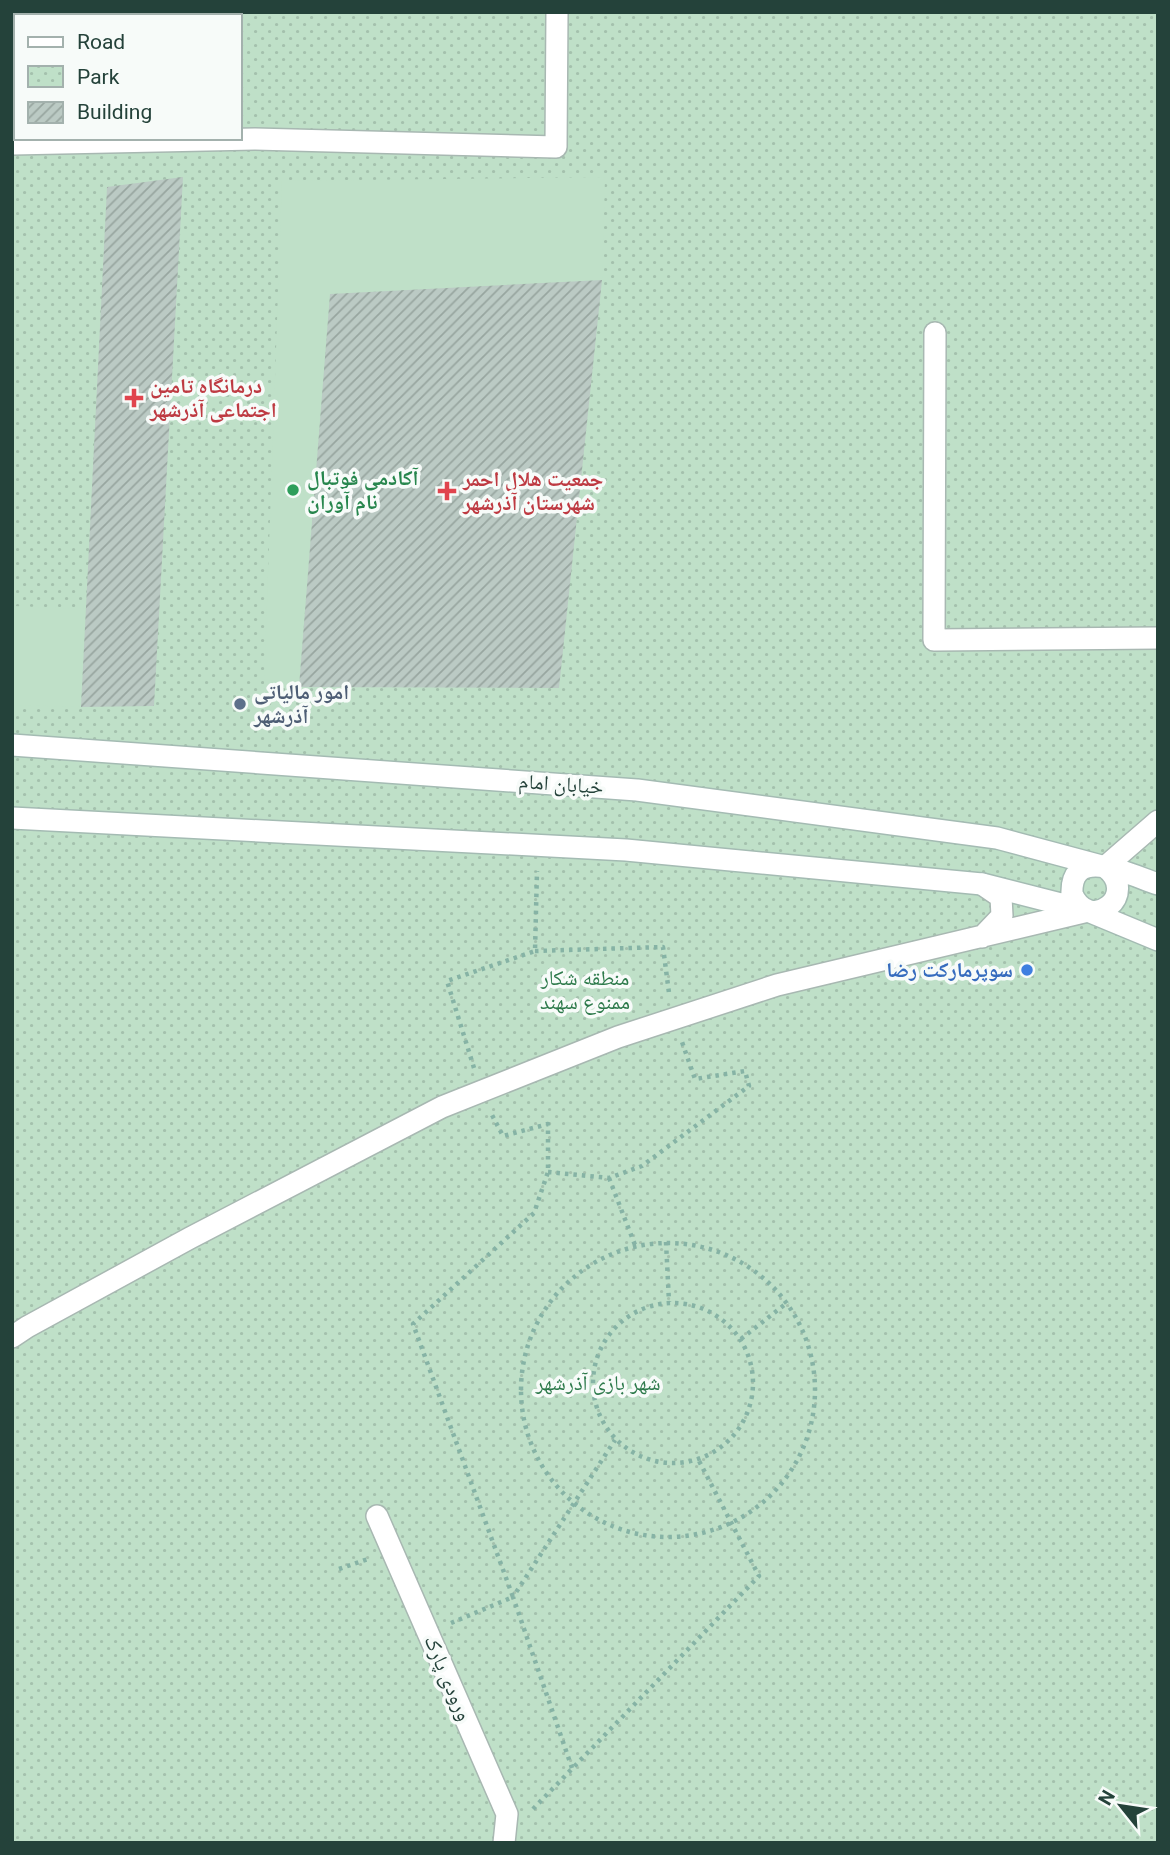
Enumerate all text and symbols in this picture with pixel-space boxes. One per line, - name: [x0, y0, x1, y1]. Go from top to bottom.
- legend: [14, 14, 242, 140]
- text: Road: [77, 30, 125, 54]
- text: Park: [77, 65, 120, 89]
- text: Building: [77, 100, 152, 124]
- place label: درمانگاه تامین اجتماعی آذرشهر: [149, 374, 277, 423]
- marker: درمانگاه تامین اجتماعی آذرشهر: [124, 388, 144, 408]
- place label: آکادمی فوتبال نام آوران: [307, 466, 419, 516]
- place label: جمعیت هلال احمر شهرستان آذرشهر: [462, 467, 603, 515]
- marker: جمعیت هلال احمر شهرستان آذرشهر: [437, 481, 457, 501]
- marker: آکادمی فوتبال نام آوران: [285, 482, 301, 498]
- place label: امور مالیاتی آذرشهر: [253, 680, 349, 728]
- marker: امور مالیاتی آذرشهر: [232, 696, 248, 712]
- street label: خیابان امام: [518, 769, 604, 801]
- place label: سوپرمارکت رضا: [886, 958, 1013, 982]
- marker: سوپرمارکت رضا: [1019, 962, 1035, 978]
- park label: منطقه شکار ممنوع سهند: [540, 966, 630, 1015]
- park label: شهر بازی آذرشهر: [535, 1371, 661, 1395]
- street label: ورودی پارک: [419, 1632, 477, 1724]
- north arrow: [1086, 1771, 1156, 1841]
- text: N: [1093, 1786, 1120, 1809]

